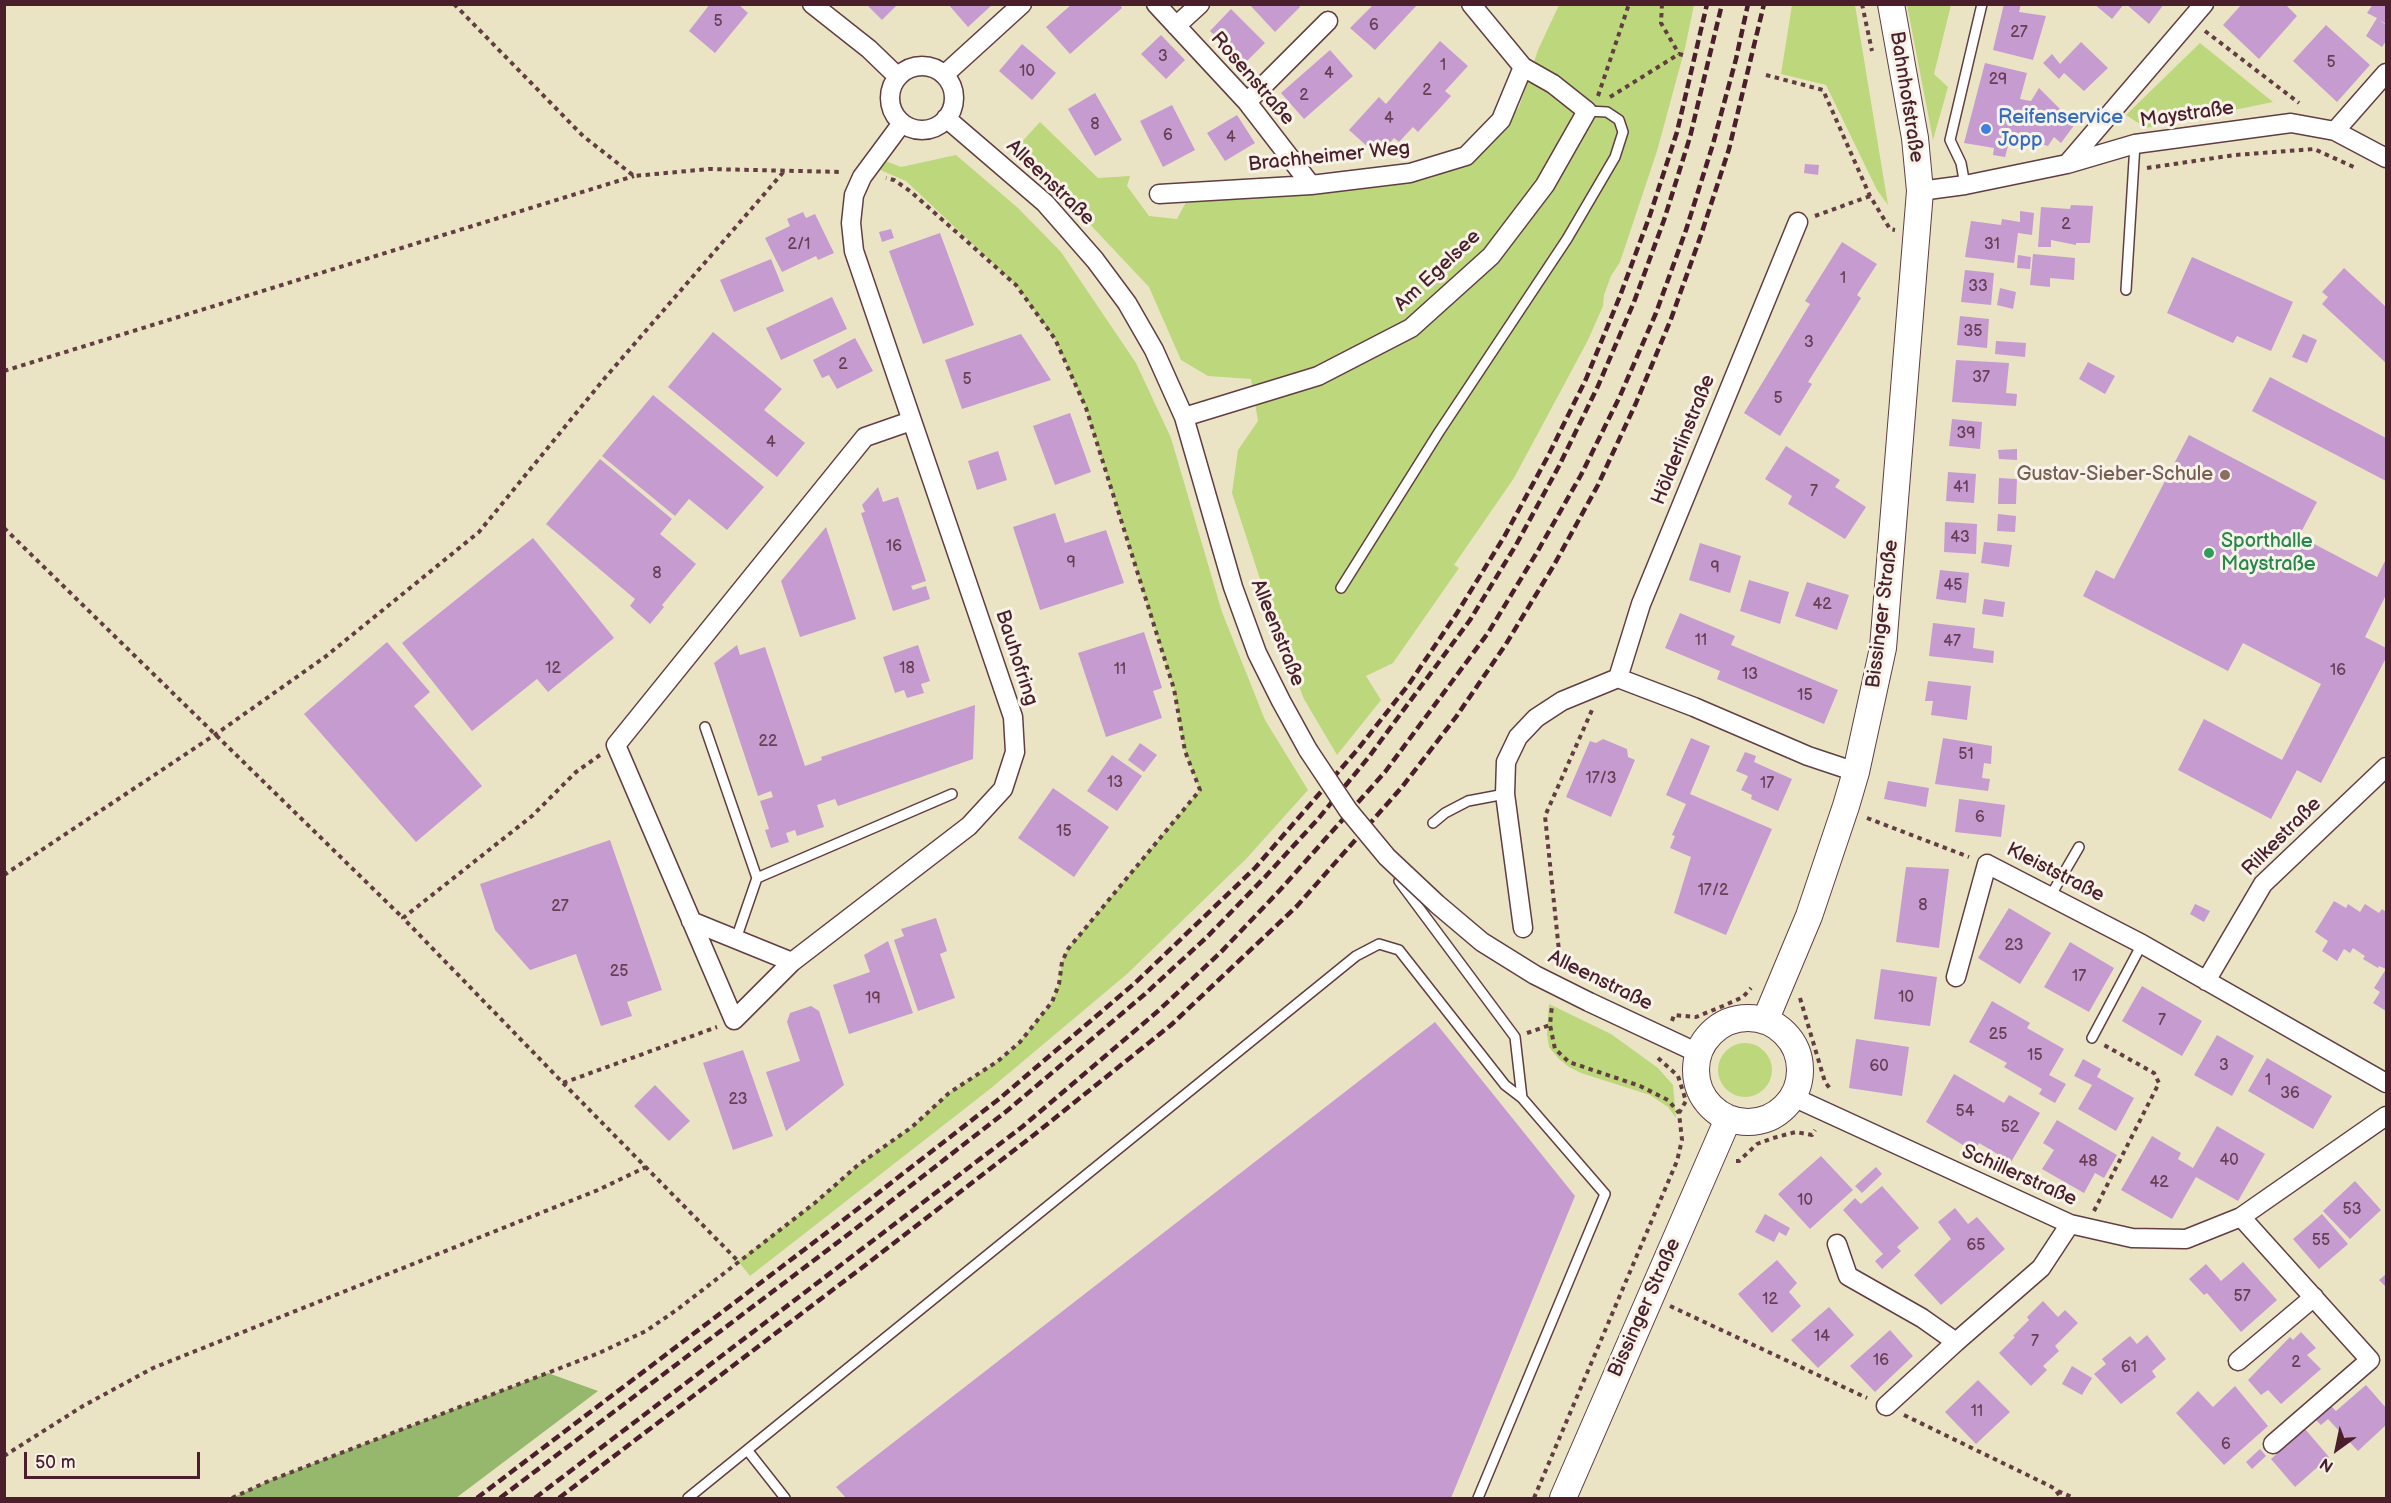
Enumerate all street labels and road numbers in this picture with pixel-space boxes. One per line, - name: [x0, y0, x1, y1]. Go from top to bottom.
- street label: Rosenstraße: [1205, 27, 1299, 131]
- street label: Bahnhofstraße: [1884, 30, 1928, 164]
- street label: Maystraße: [2138, 97, 2236, 133]
- street label: Alleenstraße: [1001, 135, 1099, 231]
- street label: Brachheimer Weg: [1247, 137, 1411, 177]
- street label: Am Egelsee: [1390, 225, 1486, 317]
- street label: Hölderlinstraße: [1647, 371, 1721, 509]
- street label: Bissinger Straße: [1862, 538, 1904, 690]
- street label: Alleenstraße: [1245, 576, 1309, 690]
- street label: Bauhofring: [989, 607, 1043, 709]
- street label: Rilkestraße: [2237, 792, 2327, 882]
- street label: Kleiststraße: [2002, 838, 2108, 908]
- street label: Alleenstraße: [1544, 945, 1656, 1017]
- street label: Schillerstraße: [1958, 1140, 2080, 1212]
- street label: Bissinger Straße: [1604, 1235, 1686, 1381]

